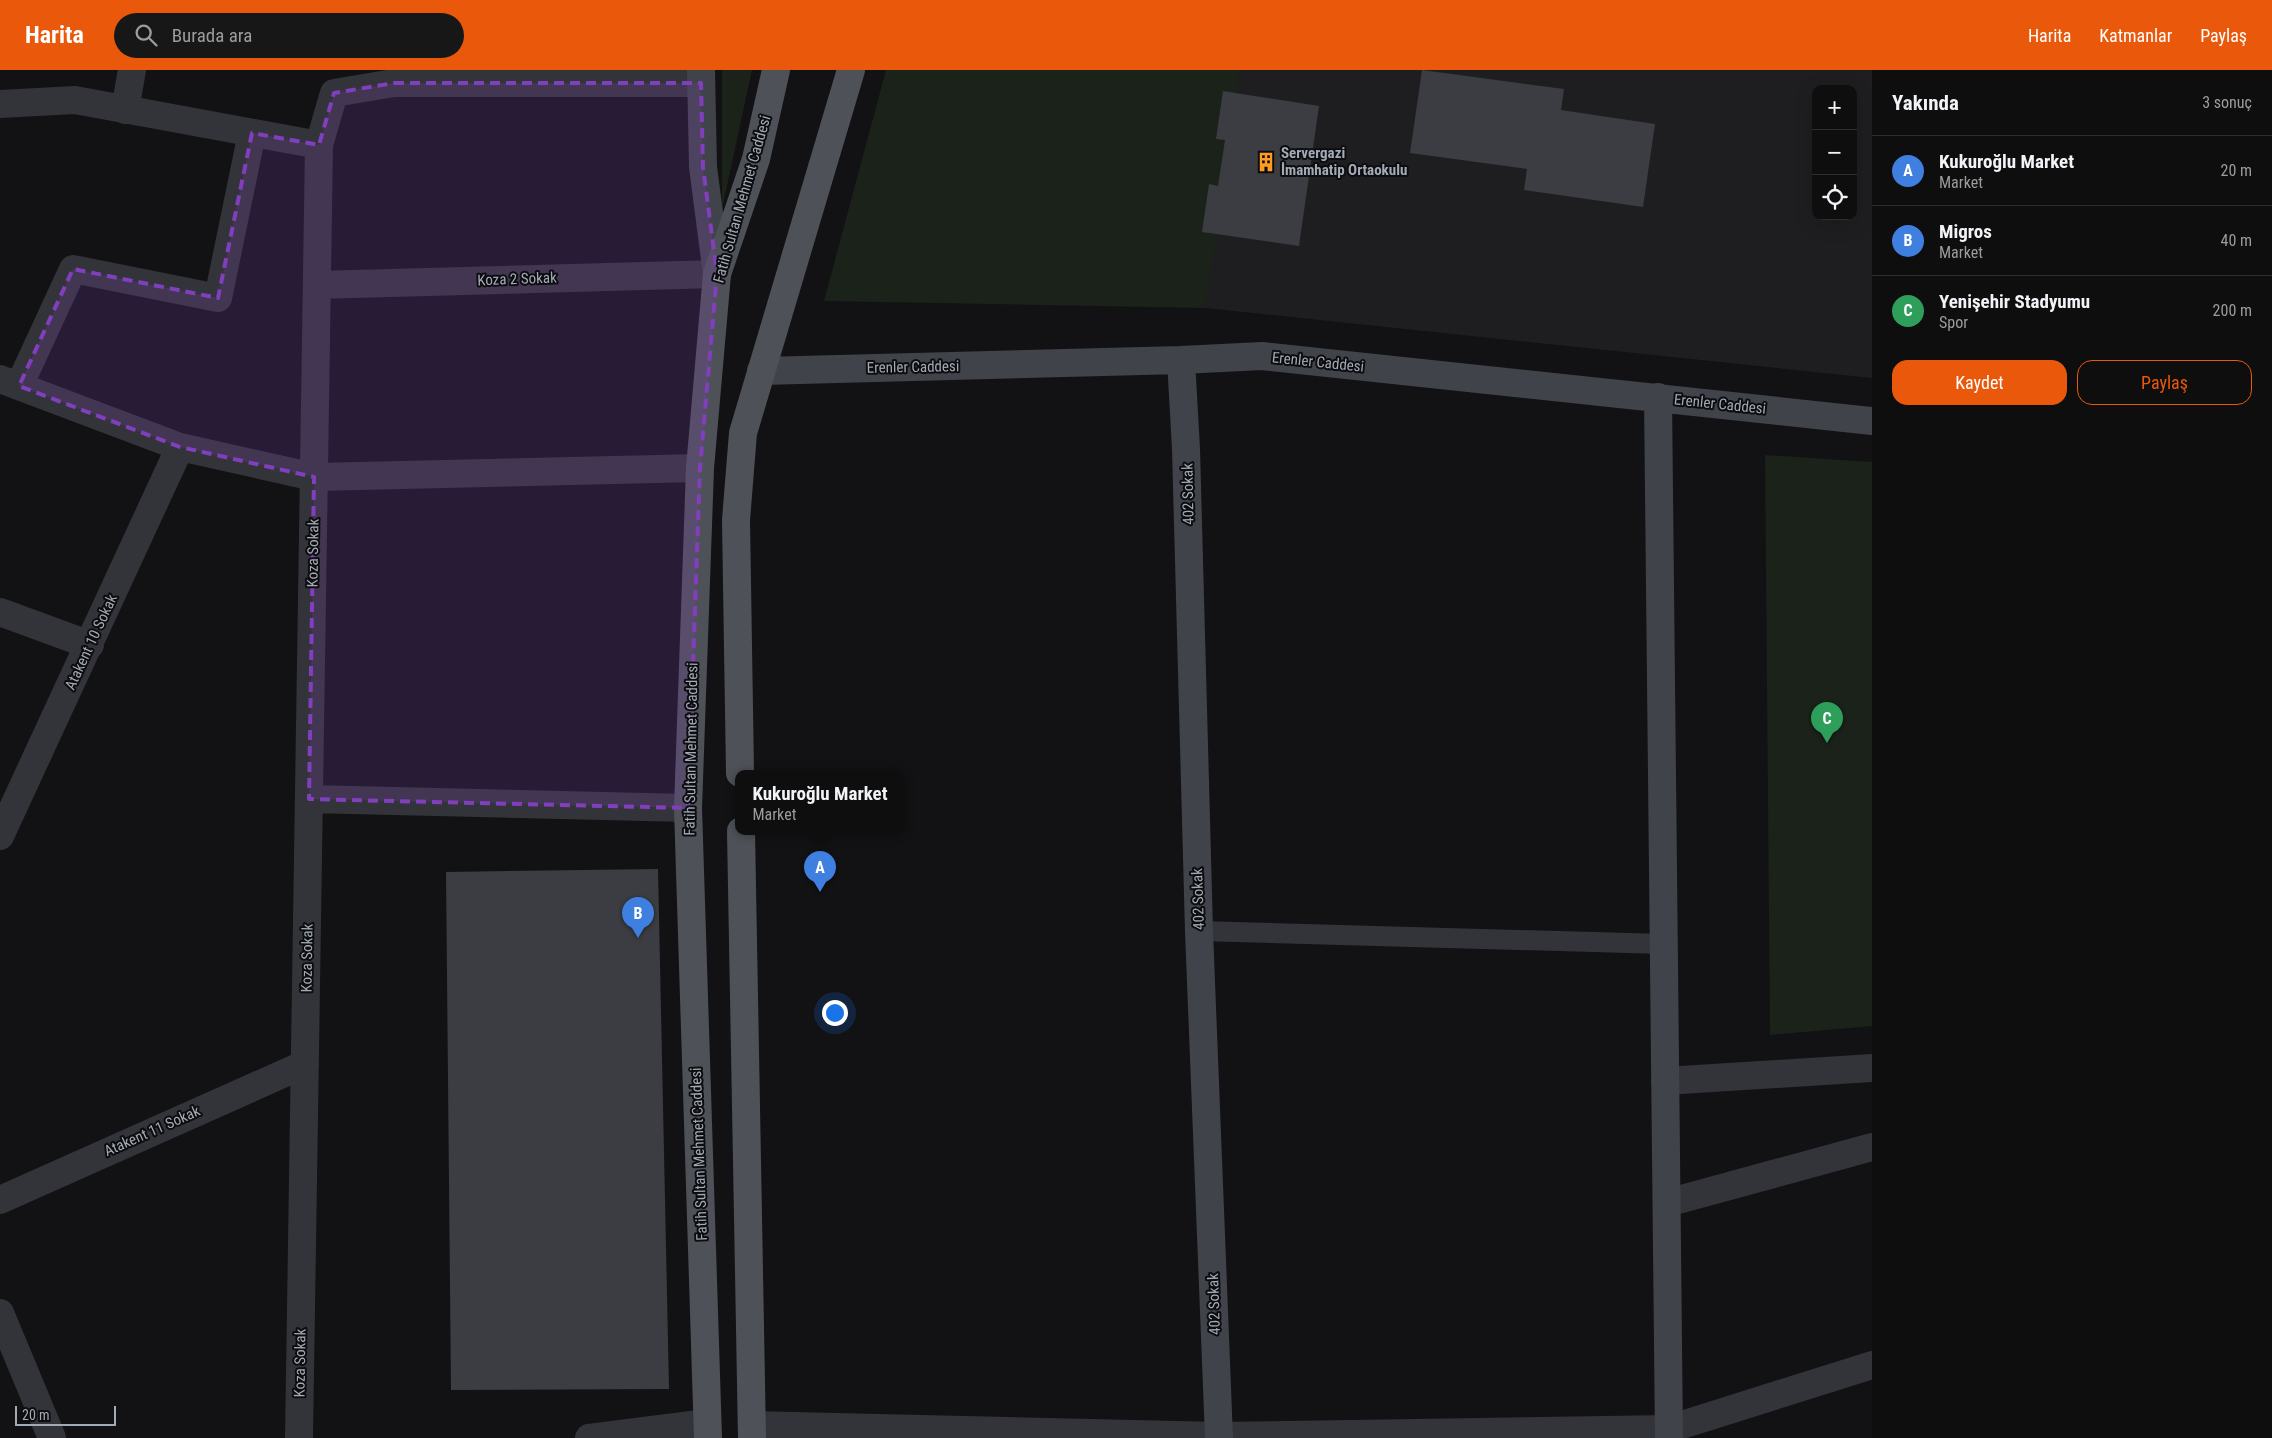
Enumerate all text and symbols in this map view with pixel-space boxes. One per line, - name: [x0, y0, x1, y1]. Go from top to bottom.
- search box: [114, 13, 464, 58]
- text: Harita: [25, 21, 84, 49]
- icon: search: [132, 21, 160, 49]
- text: Burada ara: [172, 24, 252, 47]
- text: Harita: [2028, 25, 2071, 46]
- text: Katmanlar: [2099, 25, 2172, 46]
- text: Paylaş: [2200, 25, 2247, 46]
- map controls: [1812, 85, 1857, 220]
- button: +: [1812, 85, 1857, 130]
- text: Yakında: [1892, 91, 1959, 115]
- text: 3 sonuç: [2202, 93, 2252, 112]
- street label: Fatih Sultan Mehmet Caddesi: [709, 113, 775, 285]
- button: −: [1812, 130, 1857, 175]
- place label: Servergazi İmamhatip Ortaokulu: [1281, 144, 1407, 179]
- text: Kukuroğlu Market: [1939, 150, 2074, 173]
- building icon: Servergazi İmamhatip Ortaokulu: [1255, 151, 1277, 173]
- text: A: [1903, 161, 1913, 180]
- text: 20 m: [2220, 161, 2252, 180]
- text: Market: [1939, 173, 1983, 192]
- button: locate: [1812, 175, 1857, 220]
- text: Migros: [1939, 220, 1992, 243]
- text: B: [1904, 231, 1912, 250]
- text: 40 m: [2220, 231, 2252, 250]
- text: Market: [1939, 243, 1983, 262]
- street label: Koza 2 Sokak: [477, 269, 557, 289]
- text: Yenişehir Stadyumu: [1939, 290, 2090, 313]
- text: C: [1903, 301, 1913, 320]
- text: 200 m: [2213, 301, 2252, 320]
- text: Spor: [1939, 313, 1968, 332]
- street label: Erenler Caddesi: [1271, 348, 1365, 376]
- street label: Erenler Caddesi: [867, 357, 959, 377]
- button: Kaydet: [1892, 360, 2067, 405]
- button: Paylaş: [2077, 360, 2252, 405]
- street label: Erenler Caddesi: [1673, 390, 1767, 418]
- street label: 402 Sokak: [1178, 463, 1198, 525]
- street label: Koza Sokak: [303, 518, 323, 587]
- street label: Atakent 10 Sokak: [61, 591, 121, 693]
- street label: Fatih Sultan Mehmet Caddesi: [680, 662, 702, 836]
- pin: C: [1811, 702, 1843, 743]
- popup: [735, 770, 905, 835]
- text: Kukuroğlu Market: [752, 782, 888, 805]
- text: Market: [752, 805, 796, 824]
- pin: A: [804, 851, 836, 892]
- street label: 402 Sokak: [1188, 868, 1208, 930]
- pin: B: [622, 897, 654, 938]
- street label: Koza Sokak: [297, 923, 317, 992]
- your location: [822, 1000, 848, 1026]
- street label: Fatih Sultan Mehmet Caddesi: [687, 1067, 711, 1241]
- street label: Atakent 11 Sokak: [101, 1102, 203, 1160]
- street label: 402 Sokak: [1204, 1273, 1224, 1335]
- street label: Koza Sokak: [290, 1328, 310, 1397]
- scale bar: [15, 1403, 116, 1426]
- text: 20 m: [22, 1407, 50, 1423]

